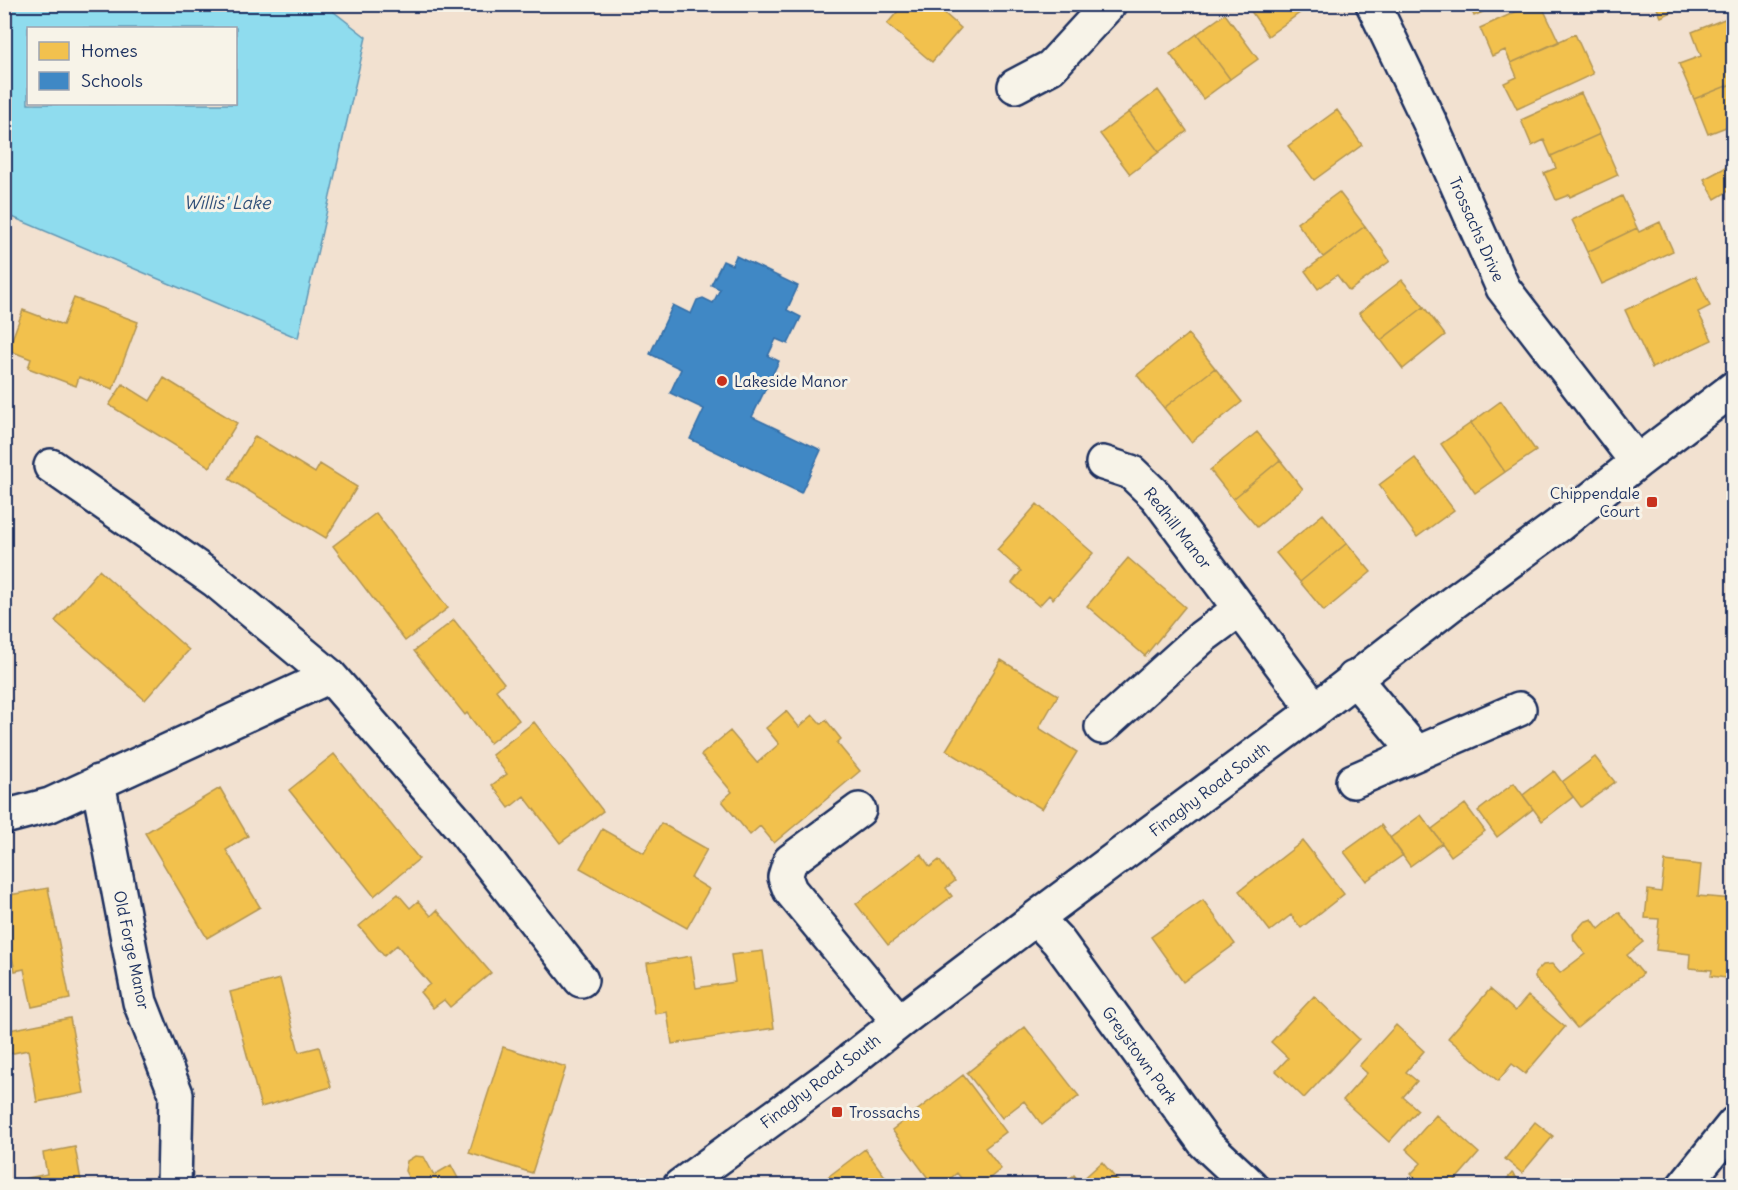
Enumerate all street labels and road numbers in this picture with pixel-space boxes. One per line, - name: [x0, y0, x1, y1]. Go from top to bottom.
- street label: Trossachs Drive: [1445, 174, 1509, 284]
- street label: Redhill Manor: [1140, 483, 1216, 573]
- street label: Finaghy Road South: [1145, 737, 1273, 841]
- street label: Old Forge Manor: [110, 889, 154, 1012]
- street label: Greystown Park: [1098, 1002, 1182, 1108]
- street label: Finaghy Road South: [756, 1029, 884, 1133]

